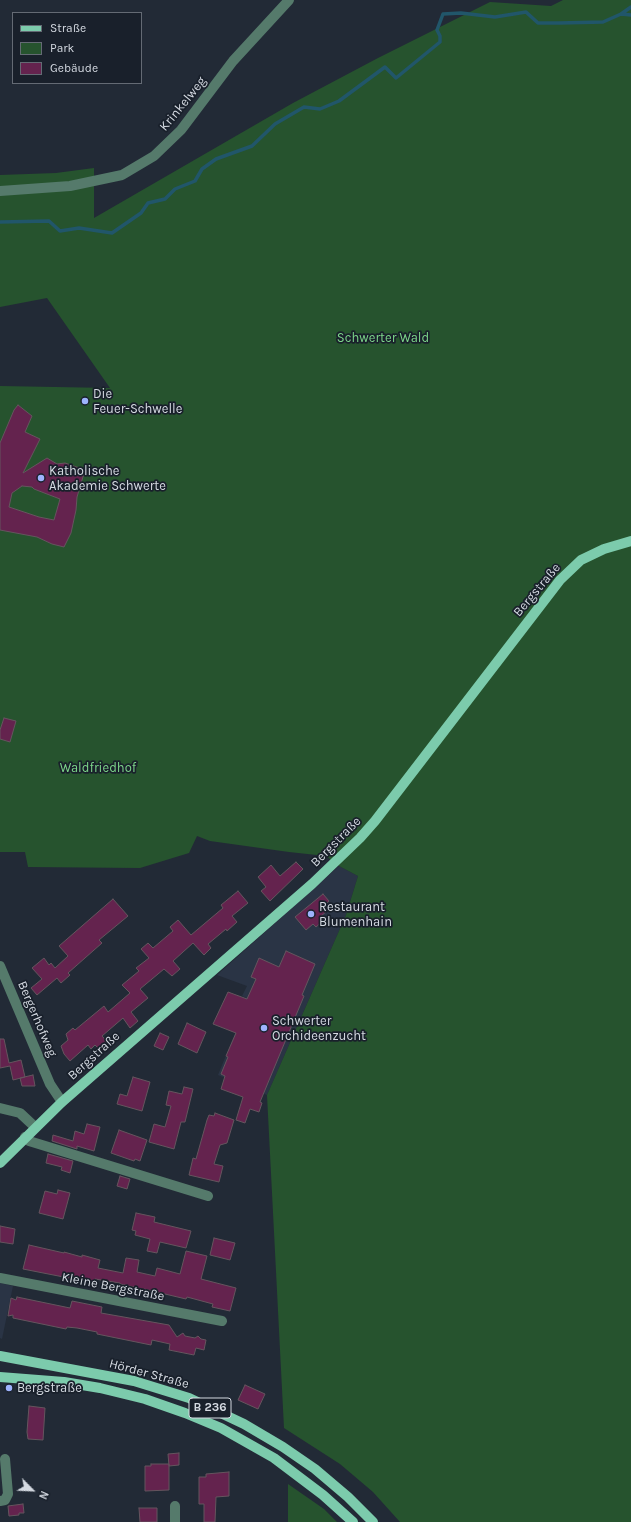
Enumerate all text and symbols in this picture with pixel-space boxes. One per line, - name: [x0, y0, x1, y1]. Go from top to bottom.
- legend: [12, 12, 142, 84]
- text: Straße: [50, 21, 86, 35]
- text: Park: [50, 41, 74, 55]
- text: Gebäude: [50, 61, 98, 75]
- street label: Krinkelweg: [156, 74, 210, 134]
- park label: Schwerter Wald: [337, 330, 429, 346]
- place label: Die Feuer-Schwelle: [93, 386, 182, 417]
- marker: Die Feuer-Schwelle: [80, 396, 90, 406]
- place label: Katholische Akademie Schwerte: [49, 463, 166, 494]
- marker: Katholische Akademie Schwerte: [36, 473, 46, 483]
- street label: Bergstraße: [510, 560, 564, 620]
- park label: Waldfriedhof: [60, 760, 136, 776]
- street label: Bergstraße: [308, 814, 364, 870]
- place label: Restaurant Blumenhain: [319, 899, 392, 930]
- marker: Restaurant Blumenhain: [306, 909, 316, 919]
- street label: Bergerhofweg: [14, 979, 60, 1059]
- place label: Schwerter Orchideenzucht: [272, 1013, 366, 1044]
- marker: Schwerter Orchideenzucht: [259, 1023, 269, 1033]
- street label: Bergstraße: [65, 1029, 123, 1083]
- street label: Kleine Bergstraße: [60, 1269, 166, 1305]
- street label: Hörder Straße: [107, 1356, 191, 1392]
- place label: Bergstraße: [17, 1380, 82, 1396]
- marker: Bergstraße: [4, 1383, 14, 1393]
- road number: B 236: [189, 1398, 231, 1418]
- north arrow: [12, 1470, 52, 1510]
- text: N: [36, 1489, 51, 1501]

